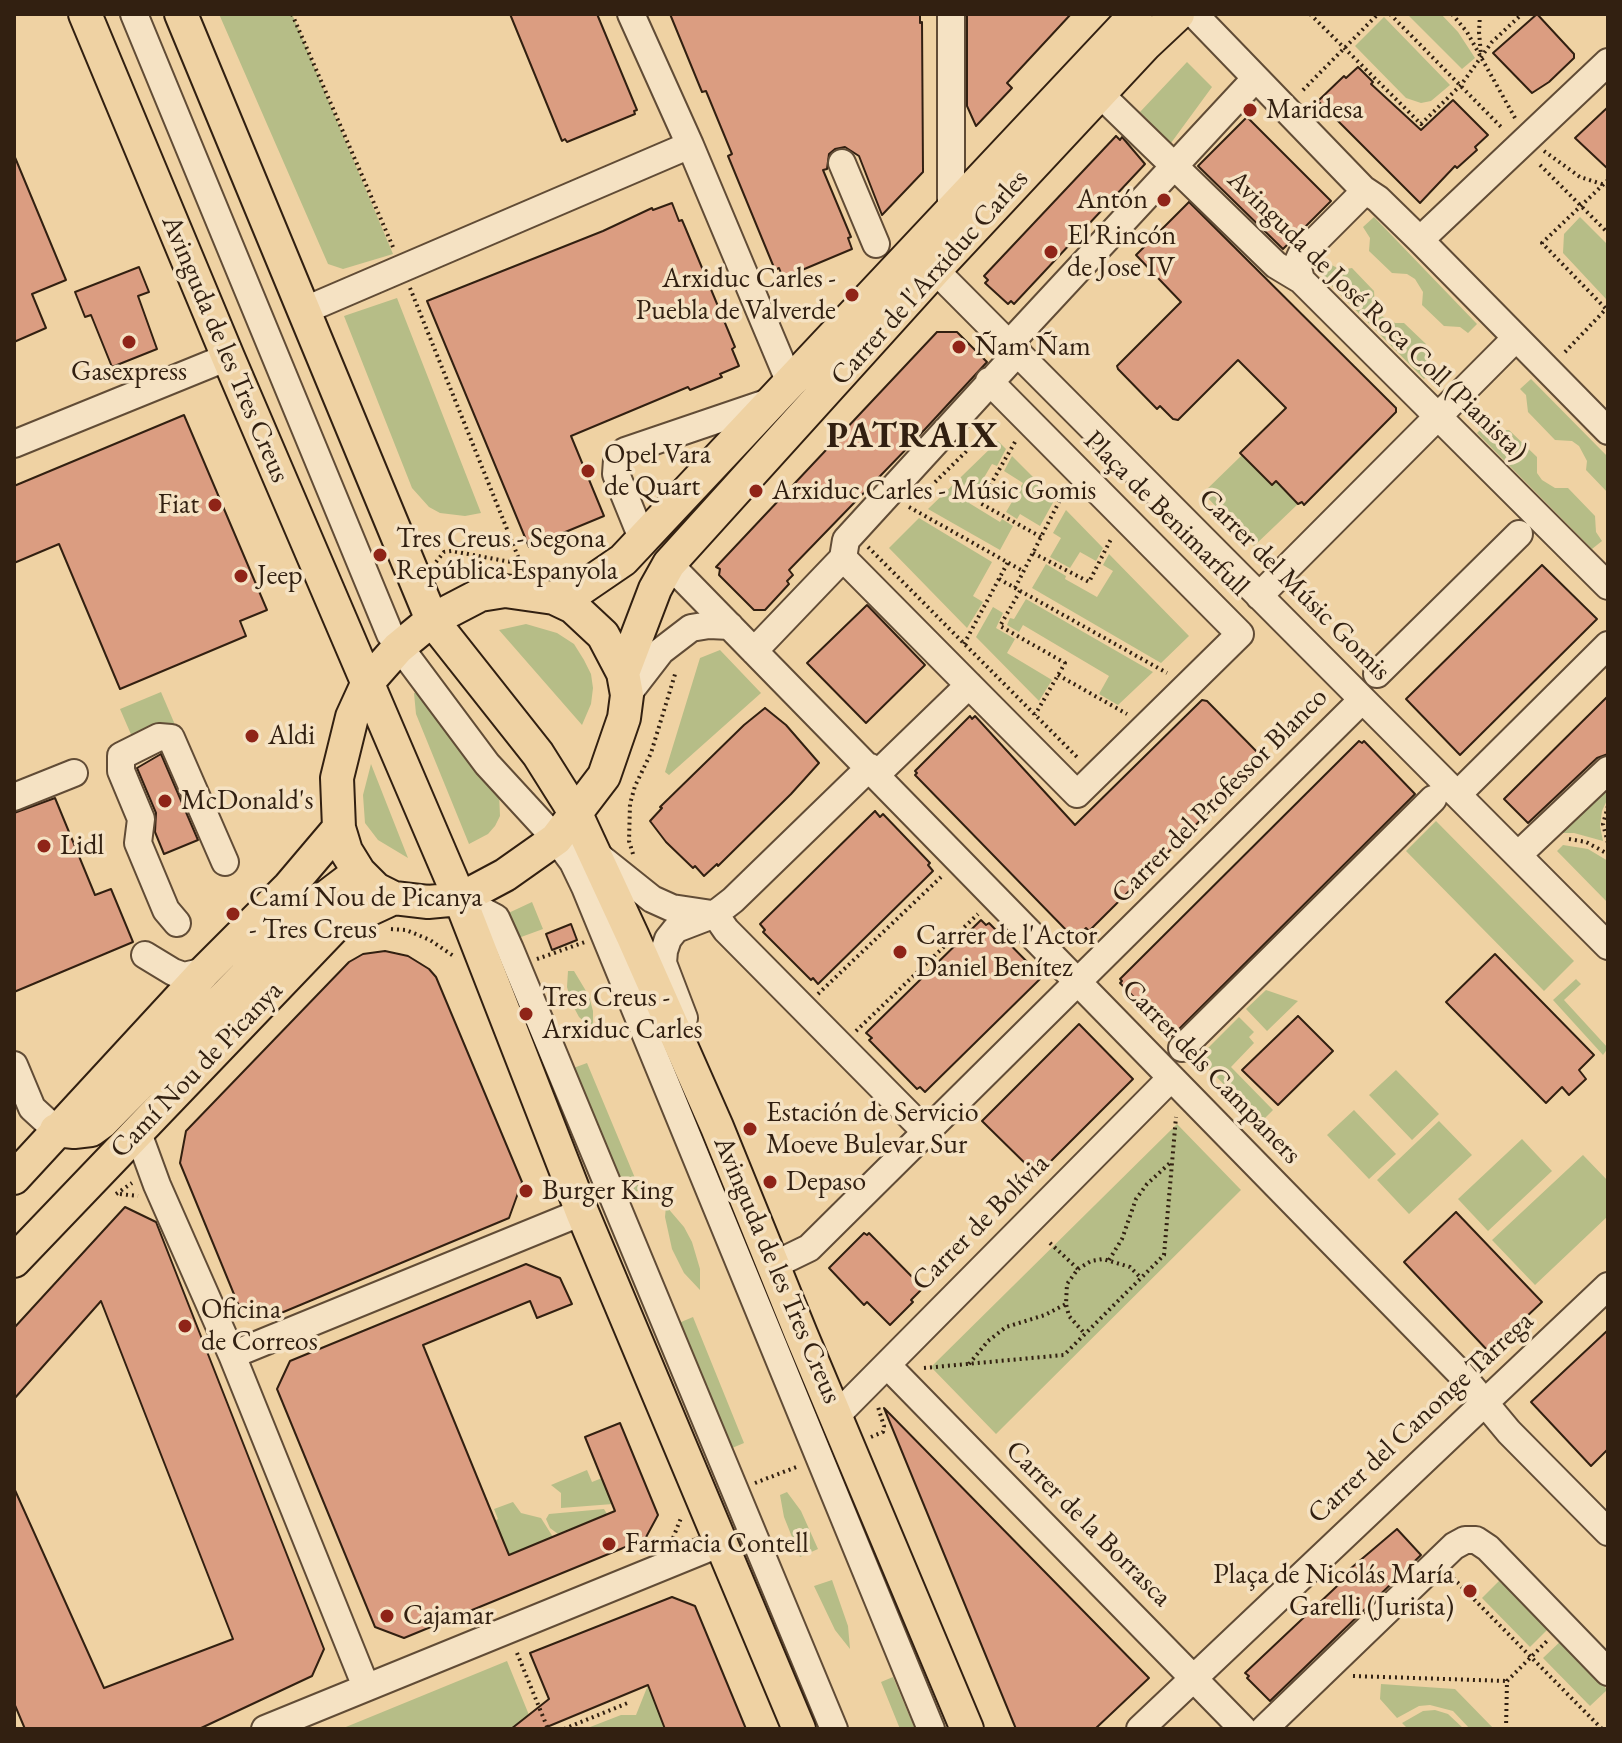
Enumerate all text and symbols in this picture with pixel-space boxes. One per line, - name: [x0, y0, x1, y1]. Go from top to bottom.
- place label: Maridesa: [1266, 93, 1363, 127]
- marker: Maridesa: [1241, 101, 1259, 119]
- street label: Carrer de l'Arxiduc Carles: [824, 163, 1036, 393]
- street label: Avinguda de José Roca Coll (Pianista): [1220, 163, 1534, 469]
- place label: Antón: [1076, 183, 1148, 217]
- marker: Antón: [1155, 191, 1173, 209]
- street label: Avinguda de les Tres Creus: [153, 210, 297, 488]
- place label: El Rincón de Jose IV: [1067, 219, 1176, 285]
- marker: El Rincón de Jose IV: [1042, 243, 1060, 261]
- place label: Arxiduc Carles - Puebla de Valverde: [636, 262, 836, 328]
- marker: Arxiduc Carles - Puebla de Valverde: [843, 286, 861, 304]
- place label: Ñam Ñam: [975, 330, 1091, 364]
- marker: Gasexpress: [120, 333, 138, 351]
- marker: Ñam Ñam: [950, 338, 968, 356]
- place label: Gasexpress: [71, 355, 187, 389]
- district label: PATRAIX: [826, 415, 1000, 459]
- street label: Plaça de Benimarfull: [1076, 424, 1256, 604]
- place label: Opel Vara de Quart: [604, 438, 711, 504]
- marker: Opel Vara de Quart: [579, 462, 597, 480]
- place label: Arxiduc Carles - Músic Gomis: [772, 474, 1096, 508]
- marker: Arxiduc Carles - Músic Gomis: [747, 482, 765, 500]
- street label: Carrer del Músic Gomis: [1191, 482, 1397, 688]
- place label: Fiat: [158, 488, 199, 522]
- marker: Fiat: [206, 496, 224, 514]
- place label: Tres Creus - Segona República Espanyola: [396, 522, 618, 588]
- marker: Tres Creus - Segona República Espanyola: [371, 546, 389, 564]
- place label: Jeep: [257, 559, 303, 593]
- marker: Jeep: [232, 567, 250, 585]
- street label: Carrer del Professor Blanco: [1105, 681, 1335, 911]
- place label: Aldi: [268, 719, 315, 753]
- marker: Aldi: [243, 727, 261, 745]
- place label: McDonald's: [181, 784, 314, 818]
- marker: McDonald's: [156, 792, 174, 810]
- place label: Lidl: [60, 829, 104, 863]
- marker: Lidl: [35, 837, 53, 855]
- place label: Camí Nou de Picanya - Tres Creus: [249, 881, 483, 947]
- marker: Camí Nou de Picanya - Tres Creus: [224, 905, 242, 923]
- place label: Carrer de l'Actor Daniel Benítez: [916, 919, 1097, 985]
- marker: Carrer de l'Actor Daniel Benítez: [891, 943, 909, 961]
- street label: Carrer dels Campaners: [1114, 973, 1308, 1171]
- street label: Camí Nou de Picanya: [104, 974, 290, 1166]
- place label: Tres Creus - Arxiduc Carles: [542, 981, 703, 1047]
- marker: Tres Creus - Arxiduc Carles: [517, 1005, 535, 1023]
- place label: Estación de Servicio Moeve Bulevar Sur: [766, 1096, 979, 1162]
- marker: Estación de Servicio Moeve Bulevar Sur: [741, 1120, 759, 1138]
- street label: Avinguda de les Tres Creus: [705, 1131, 849, 1409]
- street label: Carrer de Bolívia: [905, 1147, 1057, 1299]
- place label: Depaso: [786, 1165, 866, 1199]
- marker: Depaso: [761, 1173, 779, 1191]
- place label: Burger King: [542, 1174, 673, 1208]
- marker: Burger King: [517, 1182, 535, 1200]
- place label: Oficina de Correos: [201, 1293, 318, 1359]
- street label: Carrer del Canonge Tàrrega: [1301, 1305, 1541, 1531]
- marker: Oficina de Correos: [176, 1317, 194, 1335]
- street label: Carrer de la Borrasca: [998, 1434, 1178, 1614]
- place label: Farmacia Contell: [625, 1527, 809, 1561]
- marker: Farmacia Contell: [600, 1535, 618, 1553]
- place label: Plaça de Nicolás María Garelli (Jurista): [1213, 1558, 1454, 1624]
- marker: Plaça de Nicolás María Garelli (Jurista): [1461, 1582, 1479, 1600]
- place label: Cajamar: [403, 1599, 494, 1633]
- marker: Cajamar: [378, 1607, 396, 1625]

